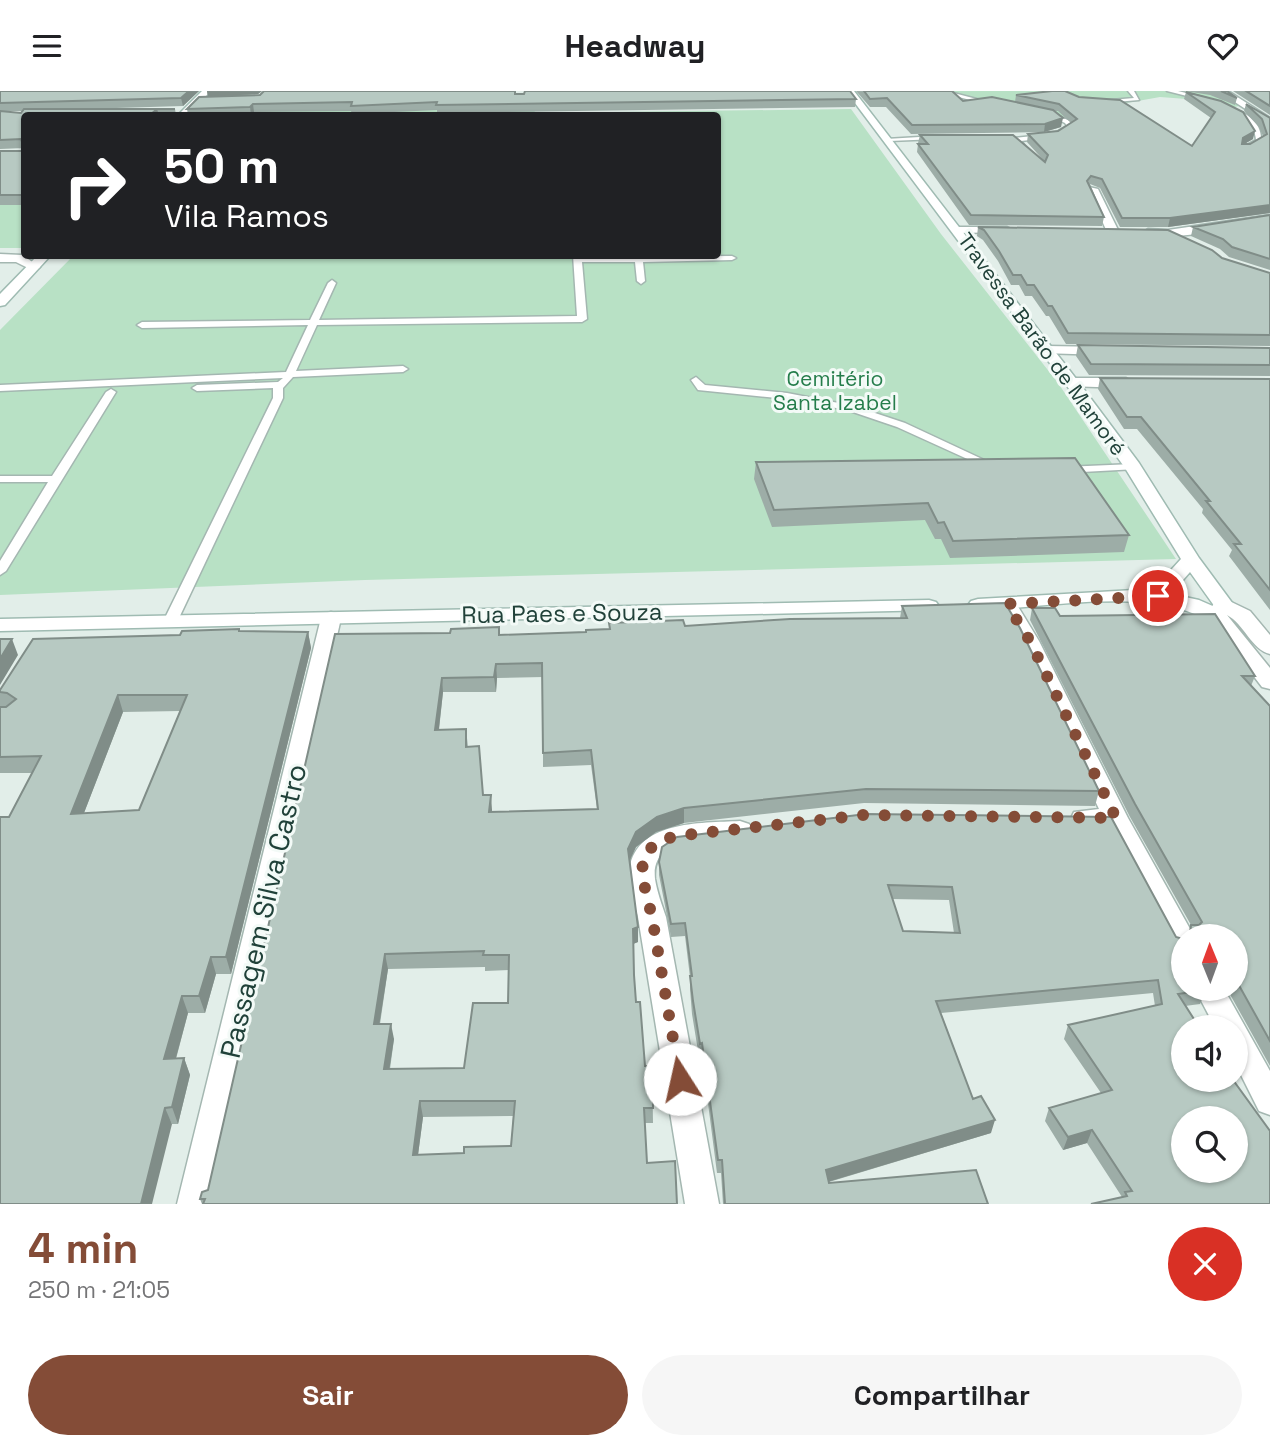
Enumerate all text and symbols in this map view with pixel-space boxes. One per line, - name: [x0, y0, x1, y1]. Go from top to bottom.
- text: Headway: [565, 26, 705, 66]
- icon: menu: [28, 27, 66, 65]
- icon: heart: [1204, 27, 1242, 65]
- text: 50 m: [164, 135, 279, 197]
- icon: right: [49, 140, 140, 231]
- text: Vila Ramos: [164, 196, 329, 236]
- street label: Travessa Barão de Mamoré: [952, 227, 1132, 461]
- park label: Cemitério Santa Izabel: [773, 365, 897, 416]
- pin: [1128, 566, 1188, 626]
- icon: arrive: [1139, 577, 1177, 615]
- street label: Rua Paes e Souza: [461, 596, 663, 630]
- street label: Passagem Silva Castro: [212, 760, 314, 1062]
- north arrow: [1171, 924, 1248, 1001]
- map controls: [1171, 924, 1248, 1183]
- button: sound: [1171, 1015, 1248, 1092]
- position arrow: [643, 1042, 717, 1116]
- button: search: [1171, 1106, 1248, 1183]
- text: 4 min: [28, 1222, 138, 1275]
- button: close: [1168, 1227, 1242, 1301]
- text: 250 m · 21:05: [28, 1275, 170, 1305]
- button: Sair: [28, 1355, 628, 1435]
- button: Compartilhar: [642, 1355, 1242, 1435]

